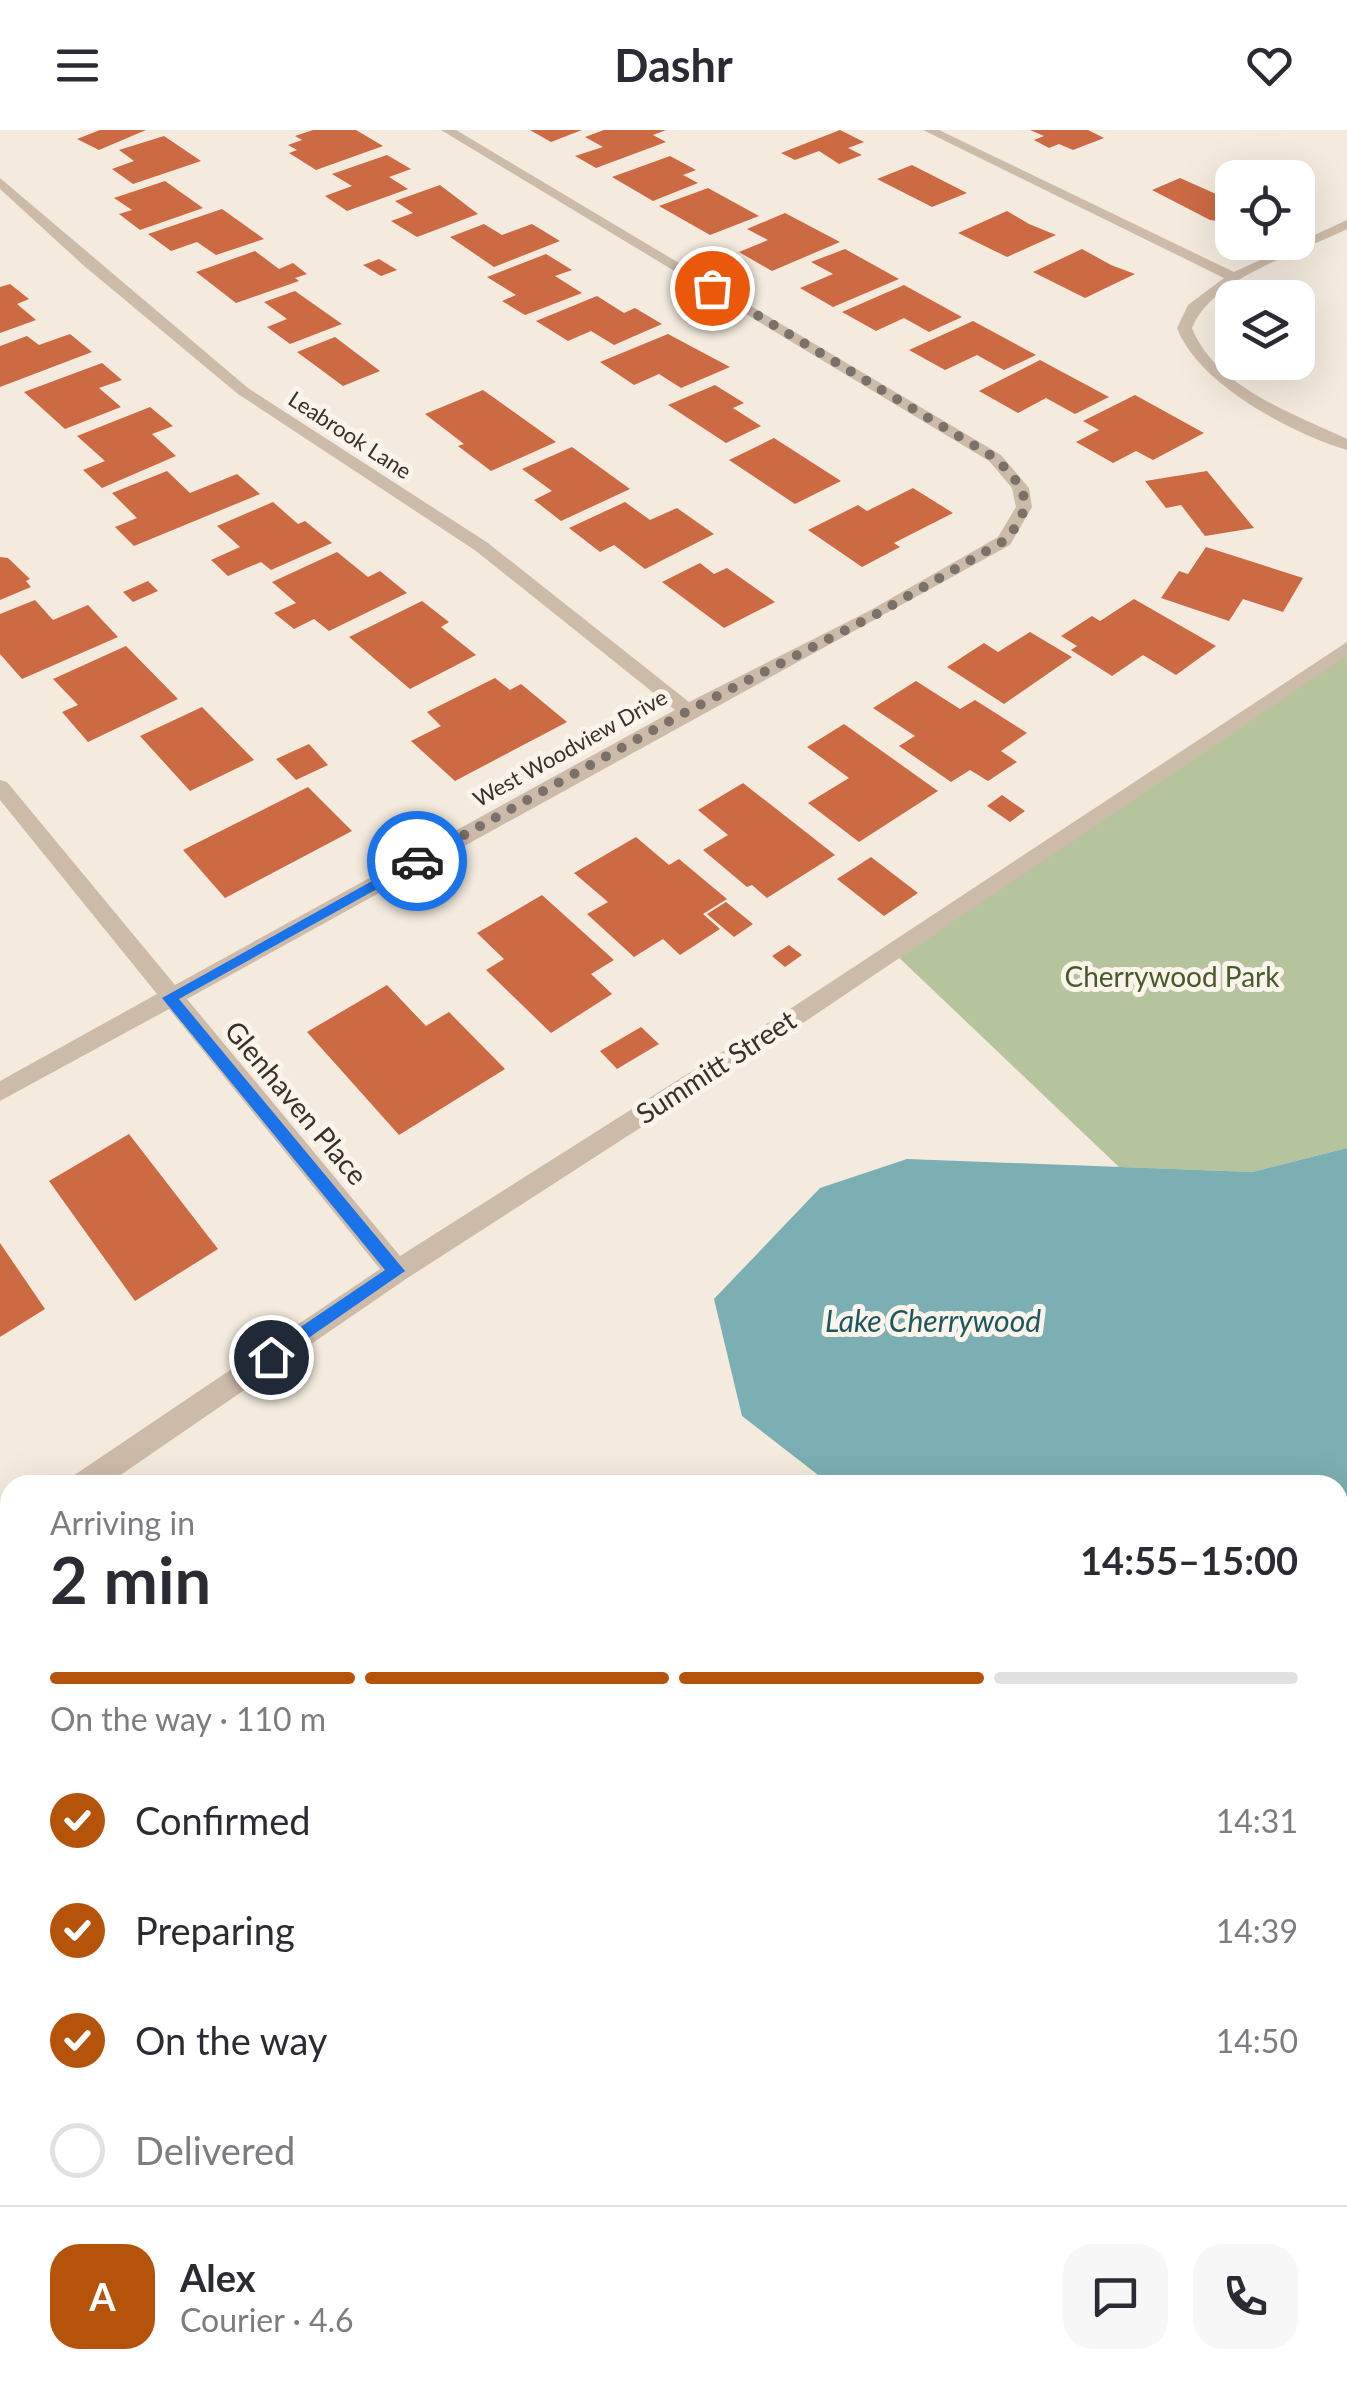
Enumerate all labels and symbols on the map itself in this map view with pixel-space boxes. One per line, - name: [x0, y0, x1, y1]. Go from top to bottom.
- pin: [670, 246, 755, 331]
- street label: Leabrook Lane: [284, 385, 417, 484]
- street label: West Woodview Drive: [468, 683, 672, 812]
- courier: [367, 811, 467, 911]
- park label: Cherrywood Park: [1064, 959, 1280, 993]
- street label: Summitt Street: [629, 1002, 802, 1130]
- street label: Glenhaven Place: [218, 1014, 375, 1191]
- water label: Lake Cherrywood: [825, 1302, 1041, 1338]
- pin: [229, 1315, 314, 1400]

